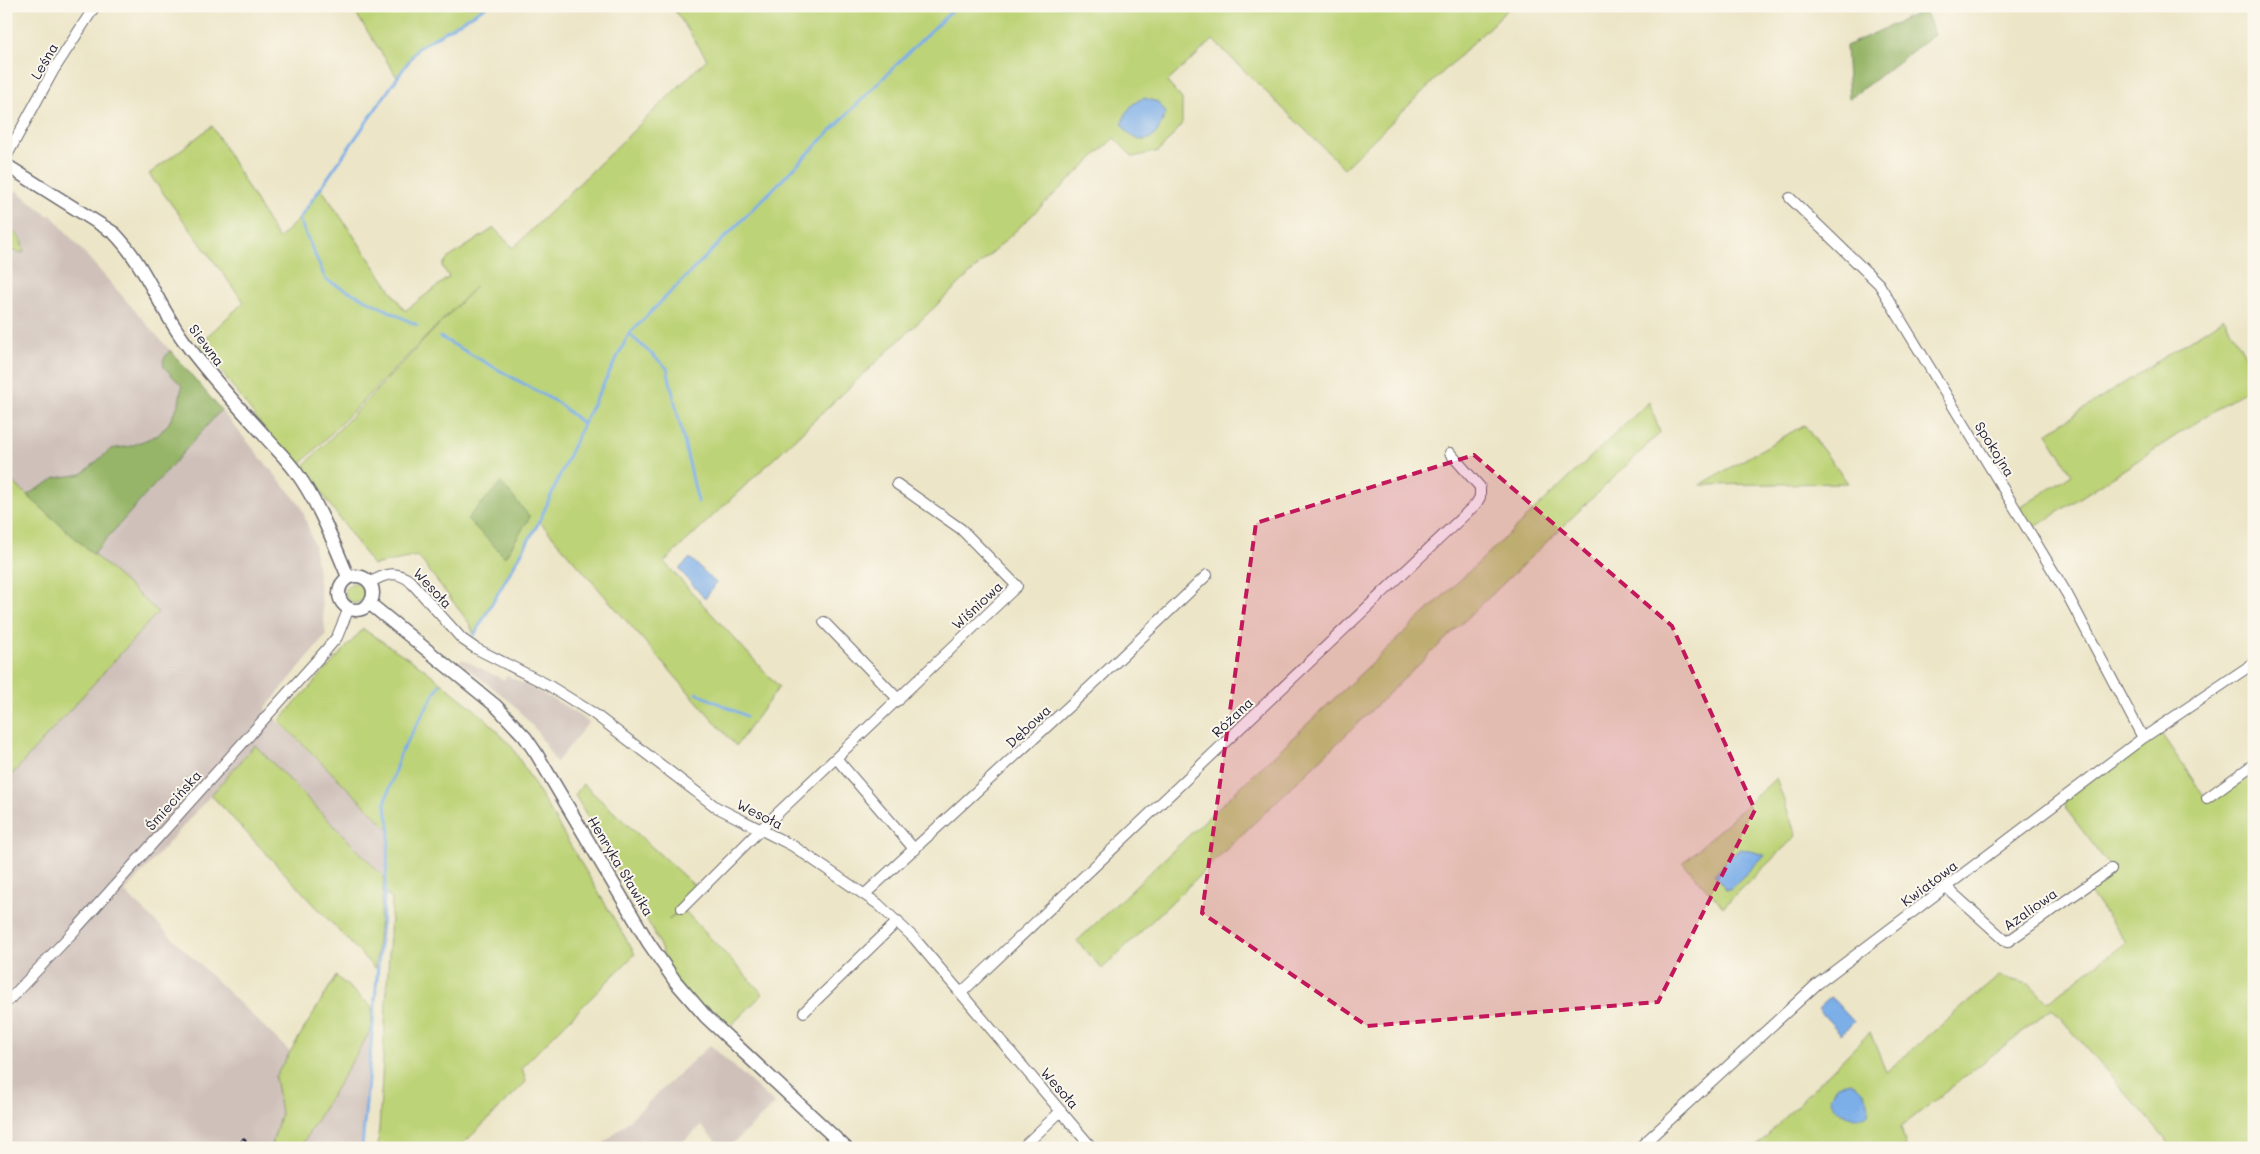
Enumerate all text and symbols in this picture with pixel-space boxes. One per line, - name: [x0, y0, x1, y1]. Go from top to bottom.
- street label: Leśna: [26, 39, 62, 83]
- street label: Siewna: [185, 320, 229, 370]
- street label: Spokojna: [1971, 418, 2019, 480]
- street label: Wesoła: [409, 564, 457, 612]
- street label: Wiśniowa: [947, 576, 1007, 634]
- street label: Różana: [1207, 693, 1257, 741]
- street label: Dębowa: [1001, 700, 1055, 752]
- street label: Śmiecińska: [141, 766, 205, 834]
- street label: Wesoła: [734, 794, 786, 834]
- street label: Henryka Sławika: [584, 812, 658, 920]
- street label: Kwiatowa: [1897, 855, 1961, 911]
- street label: Azaliowa: [1999, 883, 2061, 935]
- street label: Wesoła: [1037, 1063, 1083, 1113]

